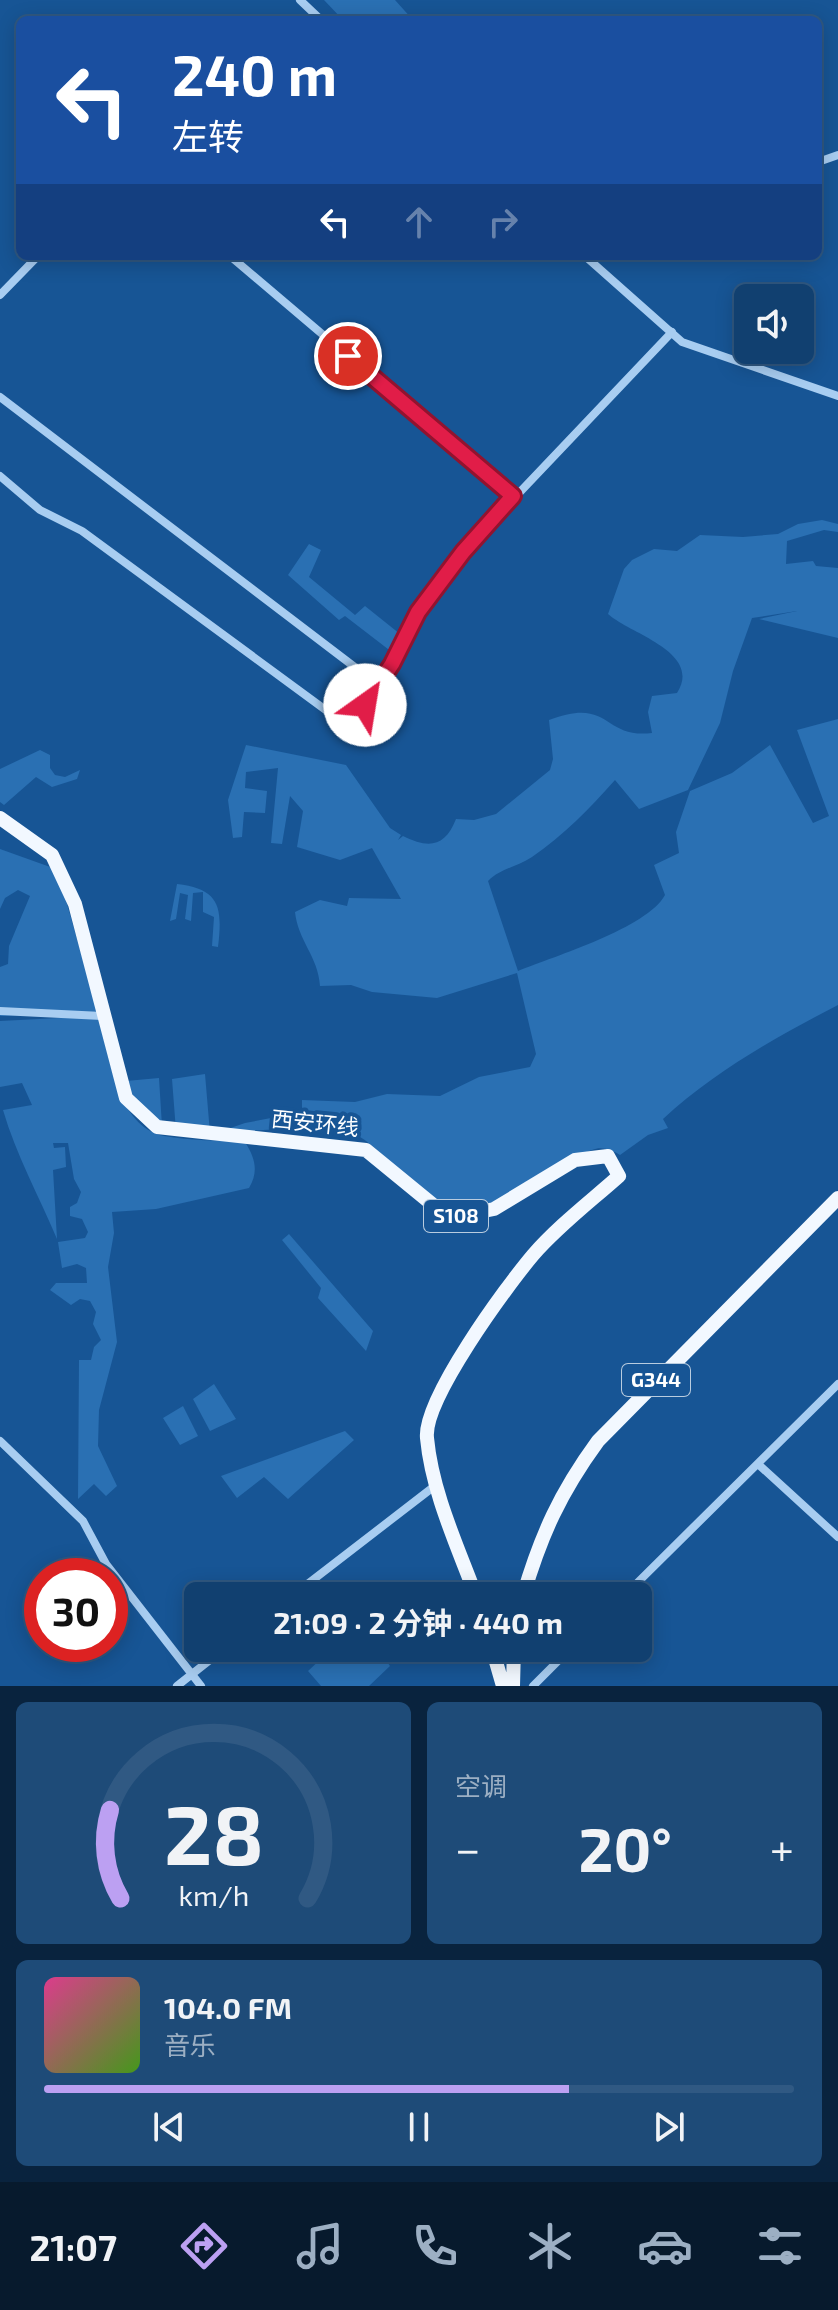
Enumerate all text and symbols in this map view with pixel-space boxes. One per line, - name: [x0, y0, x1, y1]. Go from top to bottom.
- text: 240 m: [172, 40, 337, 107]
- icon: left: [40, 48, 144, 152]
- text: 左转: [172, 114, 244, 157]
- icon: left: [313, 200, 357, 244]
- icon: ahead: [397, 200, 441, 244]
- icon: right: [481, 200, 525, 244]
- map controls: [734, 284, 814, 364]
- button: sound: [734, 284, 814, 364]
- pin: [314, 322, 382, 390]
- icon: arrive: [326, 334, 370, 378]
- position arrow: [323, 663, 407, 747]
- street label: 西安环线: [270, 1104, 360, 1140]
- road number: S108: [424, 1200, 488, 1232]
- road number: G344: [622, 1364, 690, 1396]
- speed limit sign: 30: [24, 1558, 128, 1662]
- text: 21:09 · 2 分钟 · 440 m: [273, 1604, 563, 1640]
- text: 空调: [455, 1770, 507, 1801]
- text: 28: [163, 1782, 264, 1882]
- text: 20°: [579, 1812, 672, 1884]
- text: −: [455, 1821, 481, 1874]
- text: +: [770, 1821, 794, 1874]
- text: km/h: [178, 1877, 249, 1912]
- text: 104.0 FM: [164, 1989, 292, 2025]
- text: 音乐: [164, 2029, 216, 2060]
- icon: previous: [147, 2105, 191, 2149]
- icon: pause: [397, 2105, 441, 2149]
- icon: next: [647, 2105, 691, 2149]
- icon: directions: [176, 2218, 232, 2274]
- icon: music: [292, 2218, 348, 2274]
- icon: phone: [407, 2218, 463, 2274]
- icon: climate: [522, 2218, 578, 2274]
- icon: car: [637, 2218, 693, 2274]
- icon: filters: [752, 2218, 808, 2274]
- text: 21:07: [30, 2225, 117, 2268]

